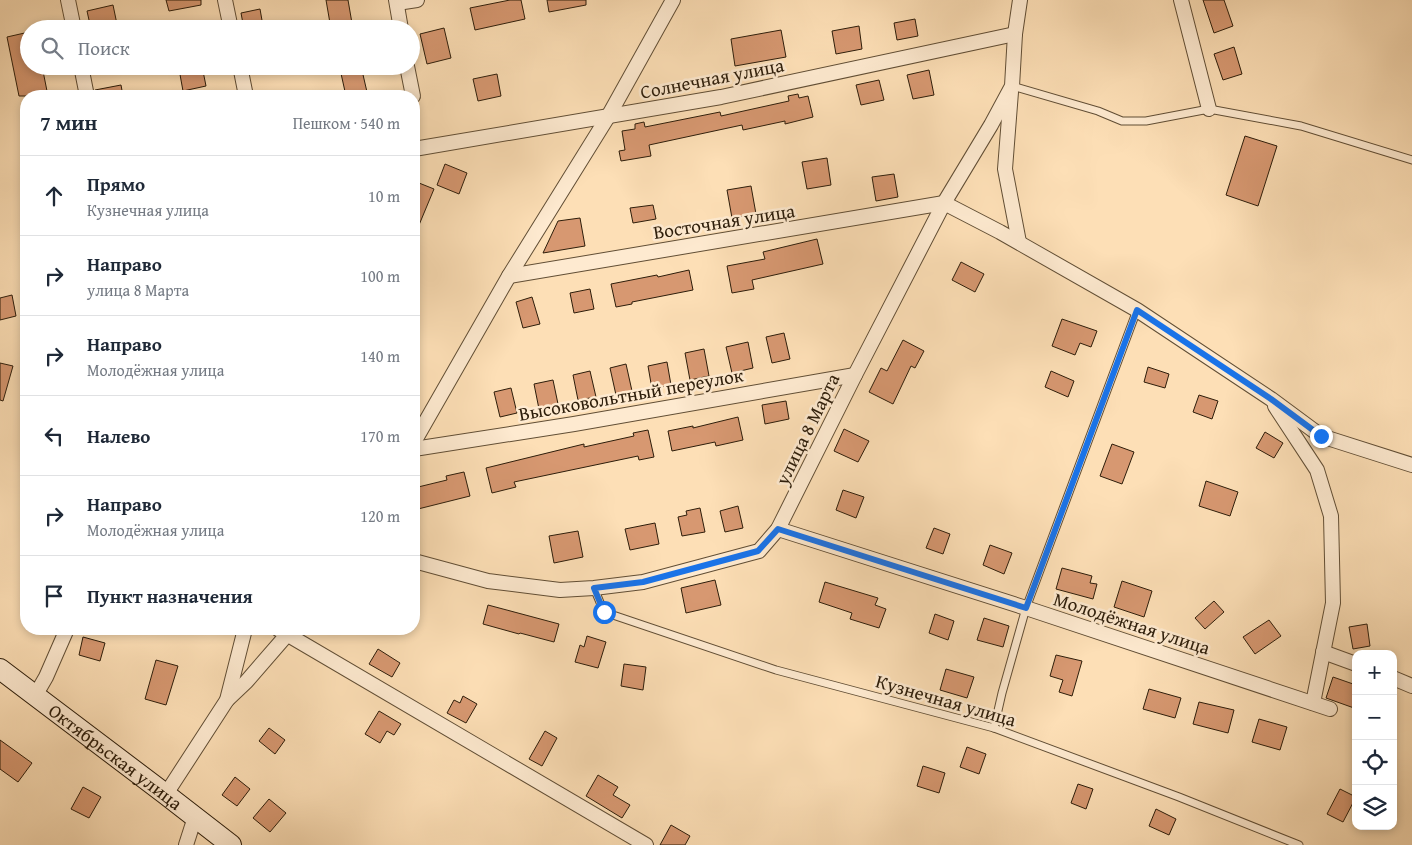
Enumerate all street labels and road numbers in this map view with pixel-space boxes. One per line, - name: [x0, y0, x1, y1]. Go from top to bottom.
- street label: Солнечная улица: [638, 50, 786, 106]
- street label: Восточная улица: [651, 196, 797, 246]
- street label: Высоковольтный переулок: [516, 360, 746, 428]
- street label: улица 8 Марта: [767, 368, 846, 491]
- street label: Молодёжная улица: [1050, 584, 1214, 662]
- street label: Кузнечная улица: [873, 667, 1019, 733]
- street label: Октябрьская улица: [43, 696, 189, 817]

